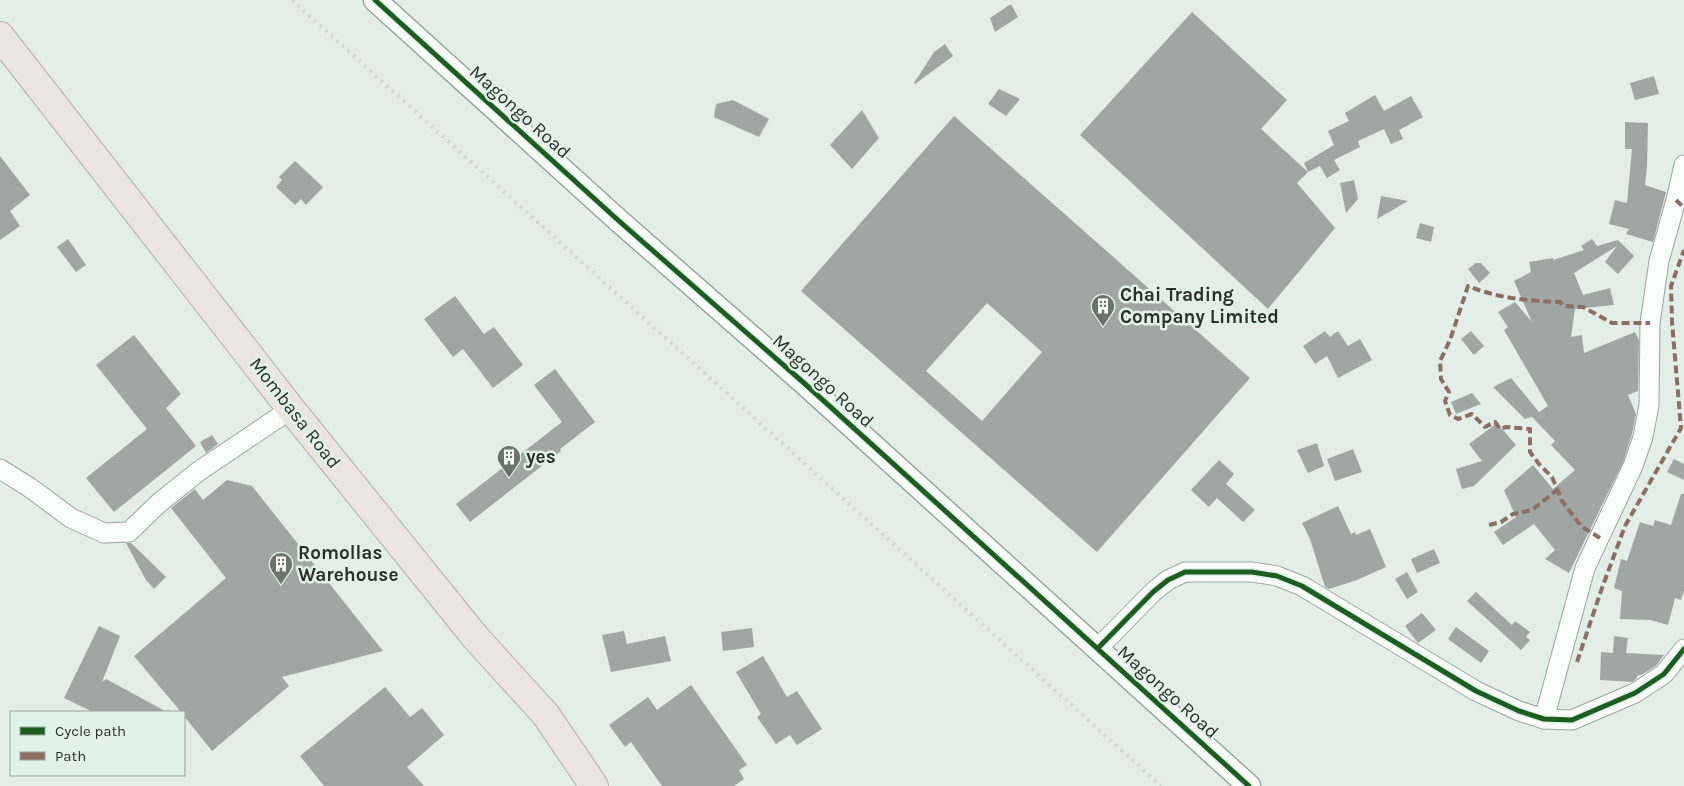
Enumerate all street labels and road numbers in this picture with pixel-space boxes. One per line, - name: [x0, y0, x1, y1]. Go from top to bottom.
- street label: Magongo Road: [465, 61, 575, 163]
- street label: Magongo Road: [768, 330, 878, 432]
- street label: Mombasa Road: [245, 353, 345, 473]
- street label: Magongo Road: [1113, 641, 1223, 743]

